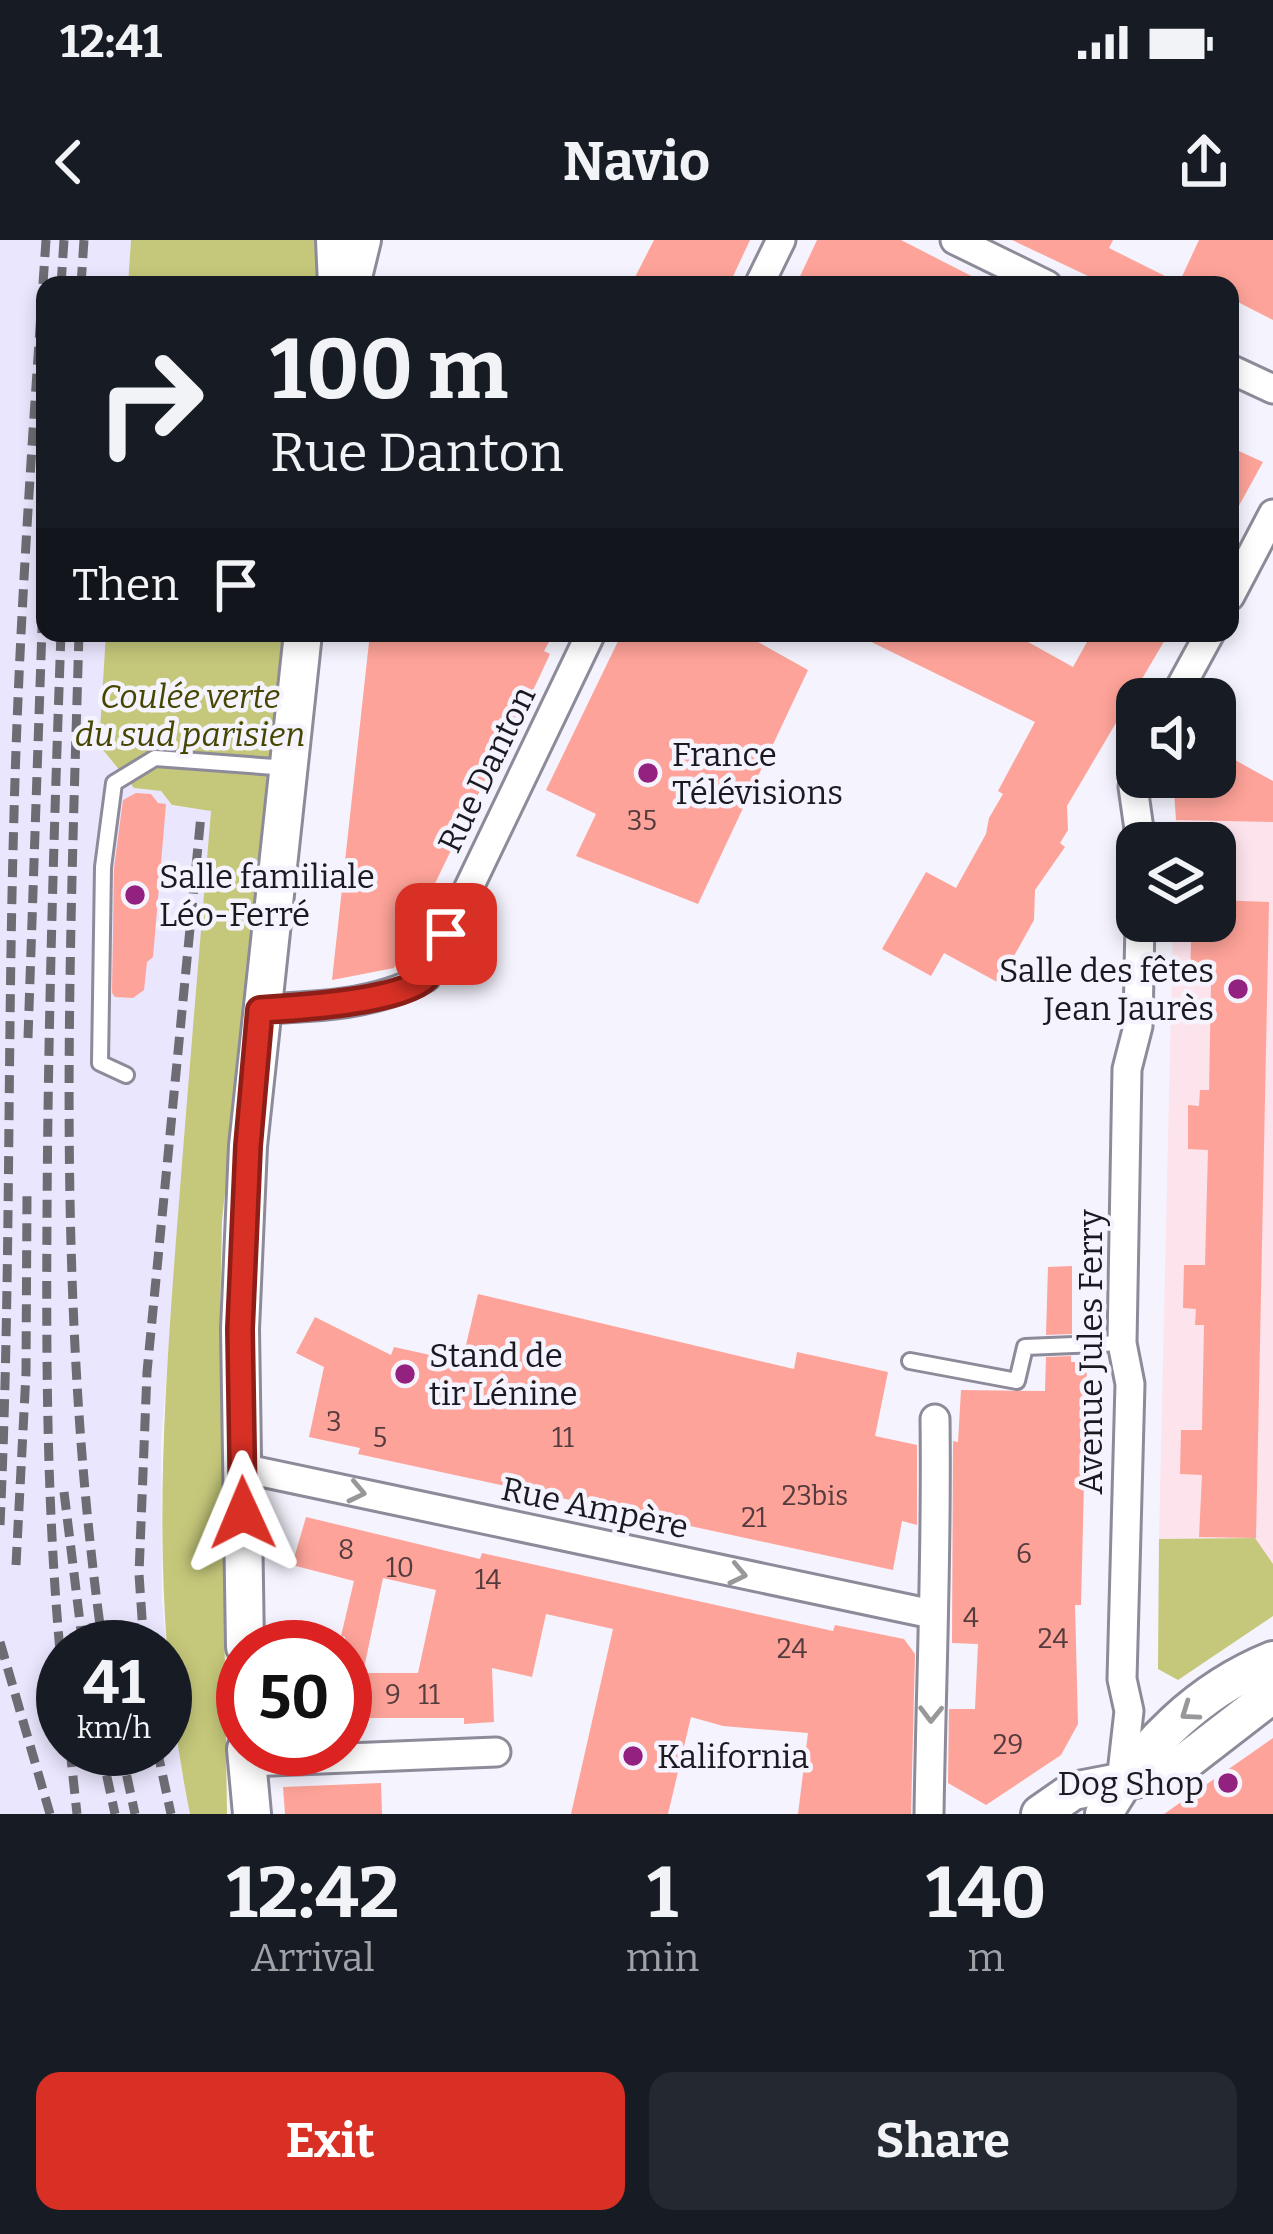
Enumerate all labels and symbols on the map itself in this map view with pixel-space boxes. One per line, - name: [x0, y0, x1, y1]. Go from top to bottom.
- park label: Coulée verte du sud parisien: [75, 677, 305, 755]
- street label: Rue Danton: [430, 680, 544, 859]
- place label: France Télévisions: [672, 735, 843, 813]
- marker: France Télévisions: [635, 760, 661, 786]
- house number: 35: [627, 805, 657, 837]
- place label: Salle familiale Léo-Ferré: [159, 857, 375, 935]
- marker: Salle familiale Léo-Ferré: [122, 882, 148, 908]
- pin: [395, 883, 497, 985]
- place label: Salle des fêtes Jean Jaurès: [999, 951, 1214, 1029]
- marker: Salle des fêtes Jean Jaurès: [1225, 976, 1251, 1002]
- street label: Avenue Jules Ferry: [1071, 1209, 1111, 1495]
- place label: Stand de tir Lénine: [429, 1336, 578, 1414]
- marker: Stand de tir Lénine: [392, 1361, 418, 1387]
- house number: 3: [326, 1406, 342, 1438]
- house number: 5: [373, 1422, 387, 1454]
- house number: 11: [552, 1422, 574, 1454]
- position arrow: [180, 1450, 306, 1576]
- street label: Rue Ampère: [498, 1469, 692, 1547]
- one-way arrow: [347, 1478, 367, 1504]
- house number: 23bis: [782, 1480, 848, 1512]
- house number: 21: [741, 1502, 767, 1534]
- house number: 8: [338, 1534, 354, 1566]
- house number: 6: [1016, 1538, 1032, 1570]
- house number: 10: [386, 1552, 414, 1584]
- one-way arrow: [728, 1561, 748, 1586]
- house number: 14: [475, 1564, 502, 1596]
- house number: 4: [963, 1602, 979, 1634]
- speed limit sign: 50: [216, 1620, 372, 1776]
- house number: 24: [1038, 1623, 1068, 1655]
- house number: 24: [777, 1633, 807, 1665]
- house number: 9: [385, 1679, 401, 1711]
- house number: 11: [418, 1679, 440, 1711]
- one-way arrow: [1181, 1698, 1203, 1720]
- one-way arrow: [918, 1705, 944, 1724]
- house number: 29: [993, 1729, 1023, 1761]
- place label: Kalifornia: [657, 1737, 809, 1777]
- marker: Kalifornia: [620, 1743, 646, 1769]
- place label: Dog Shop: [1058, 1764, 1204, 1804]
- marker: Dog Shop: [1215, 1770, 1241, 1796]

